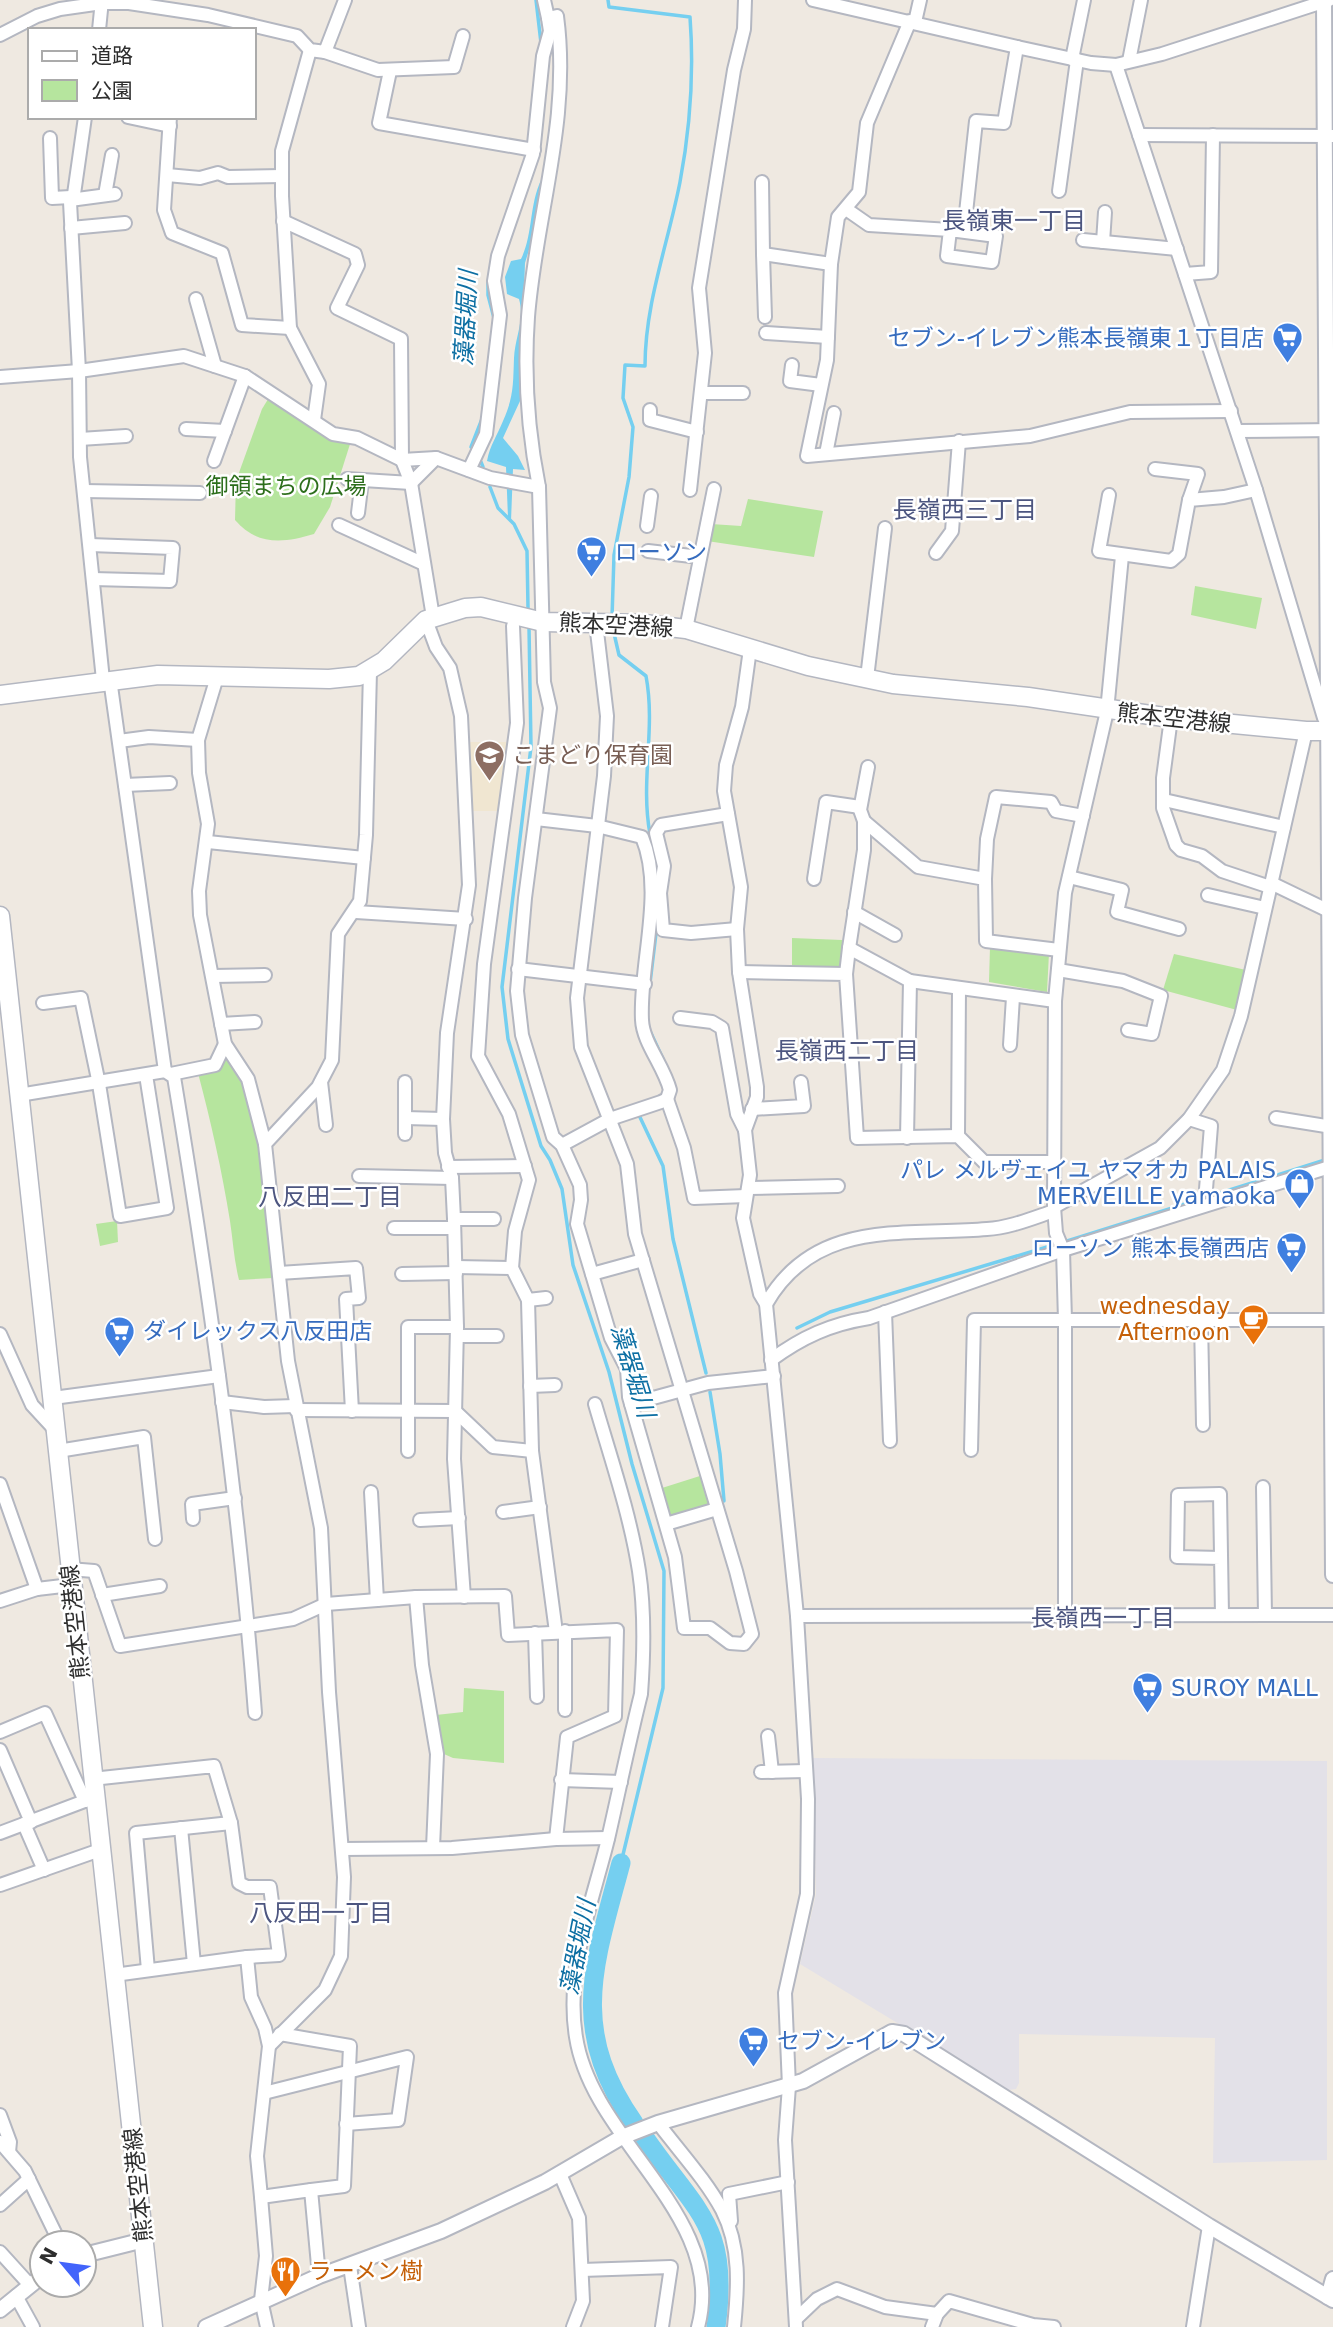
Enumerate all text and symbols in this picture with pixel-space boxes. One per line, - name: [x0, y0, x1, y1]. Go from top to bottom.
- legend: [28, 28, 256, 119]
- text: 道路: [91, 44, 133, 68]
- text: 公園: [91, 79, 133, 103]
- district label: 長嶺東一丁目: [942, 207, 1086, 235]
- water label: 藻器堀川: [450, 266, 483, 367]
- supermarket icon: セブン-イレブン熊本長嶺東１丁目店: [1270, 321, 1304, 365]
- place label: セブン-イレブン熊本長嶺東１丁目店: [888, 325, 1264, 351]
- park label: 御領まちの広場: [206, 473, 367, 499]
- district label: 長嶺西三丁目: [893, 496, 1037, 524]
- supermarket icon: ローソン: [575, 535, 609, 579]
- place label: ローソン: [615, 539, 707, 565]
- street label: 熊本空港線: [558, 609, 674, 641]
- street label: 熊本空港線: [1115, 699, 1233, 737]
- school or university icon: こまどり保育園: [472, 738, 506, 782]
- place label: こまどり保育園: [512, 742, 673, 768]
- district label: 長嶺西二丁目: [775, 1037, 919, 1065]
- place label: パレ メルヴェイユ ヤマオカ PALAIS MERVEILLE yamaoka: [900, 1157, 1276, 1209]
- shop icon: パレ メルヴェイユ ヤマオカ PALAIS MERVEILLE yamaoka: [1282, 1166, 1316, 1210]
- district label: 八反田二丁目: [258, 1183, 402, 1211]
- supermarket icon: ローソン 熊本長嶺西店: [1275, 1231, 1309, 1275]
- place label: ローソン 熊本長嶺西店: [1032, 1235, 1269, 1261]
- place label: wednesday Afternoon: [1099, 1293, 1230, 1345]
- cafe icon: wednesday Afternoon: [1236, 1302, 1270, 1346]
- supermarket icon: ダイレックス八反田店: [103, 1314, 137, 1358]
- place label: ダイレックス八反田店: [143, 1318, 372, 1344]
- water label: 藻器堀川: [606, 1321, 661, 1424]
- street label: 熊本空港線: [56, 1563, 94, 1681]
- district label: 長嶺西一丁目: [1031, 1604, 1175, 1632]
- supermarket icon: SUROY MALL: [1131, 1671, 1165, 1715]
- place label: SUROY MALL: [1171, 1675, 1318, 1701]
- water label: 藻器堀川: [555, 1894, 601, 1997]
- district label: 八反田一丁目: [249, 1899, 393, 1927]
- supermarket icon: セブン-イレブン: [737, 2024, 771, 2068]
- place label: セブン-イレブン: [777, 2028, 946, 2054]
- street label: 熊本空港線: [119, 2126, 157, 2244]
- north arrow: [28, 2229, 98, 2299]
- text: N: [35, 2243, 62, 2268]
- restaurant icon: ラーメン樹: [269, 2254, 303, 2298]
- place label: ラーメン樹: [309, 2258, 423, 2284]

